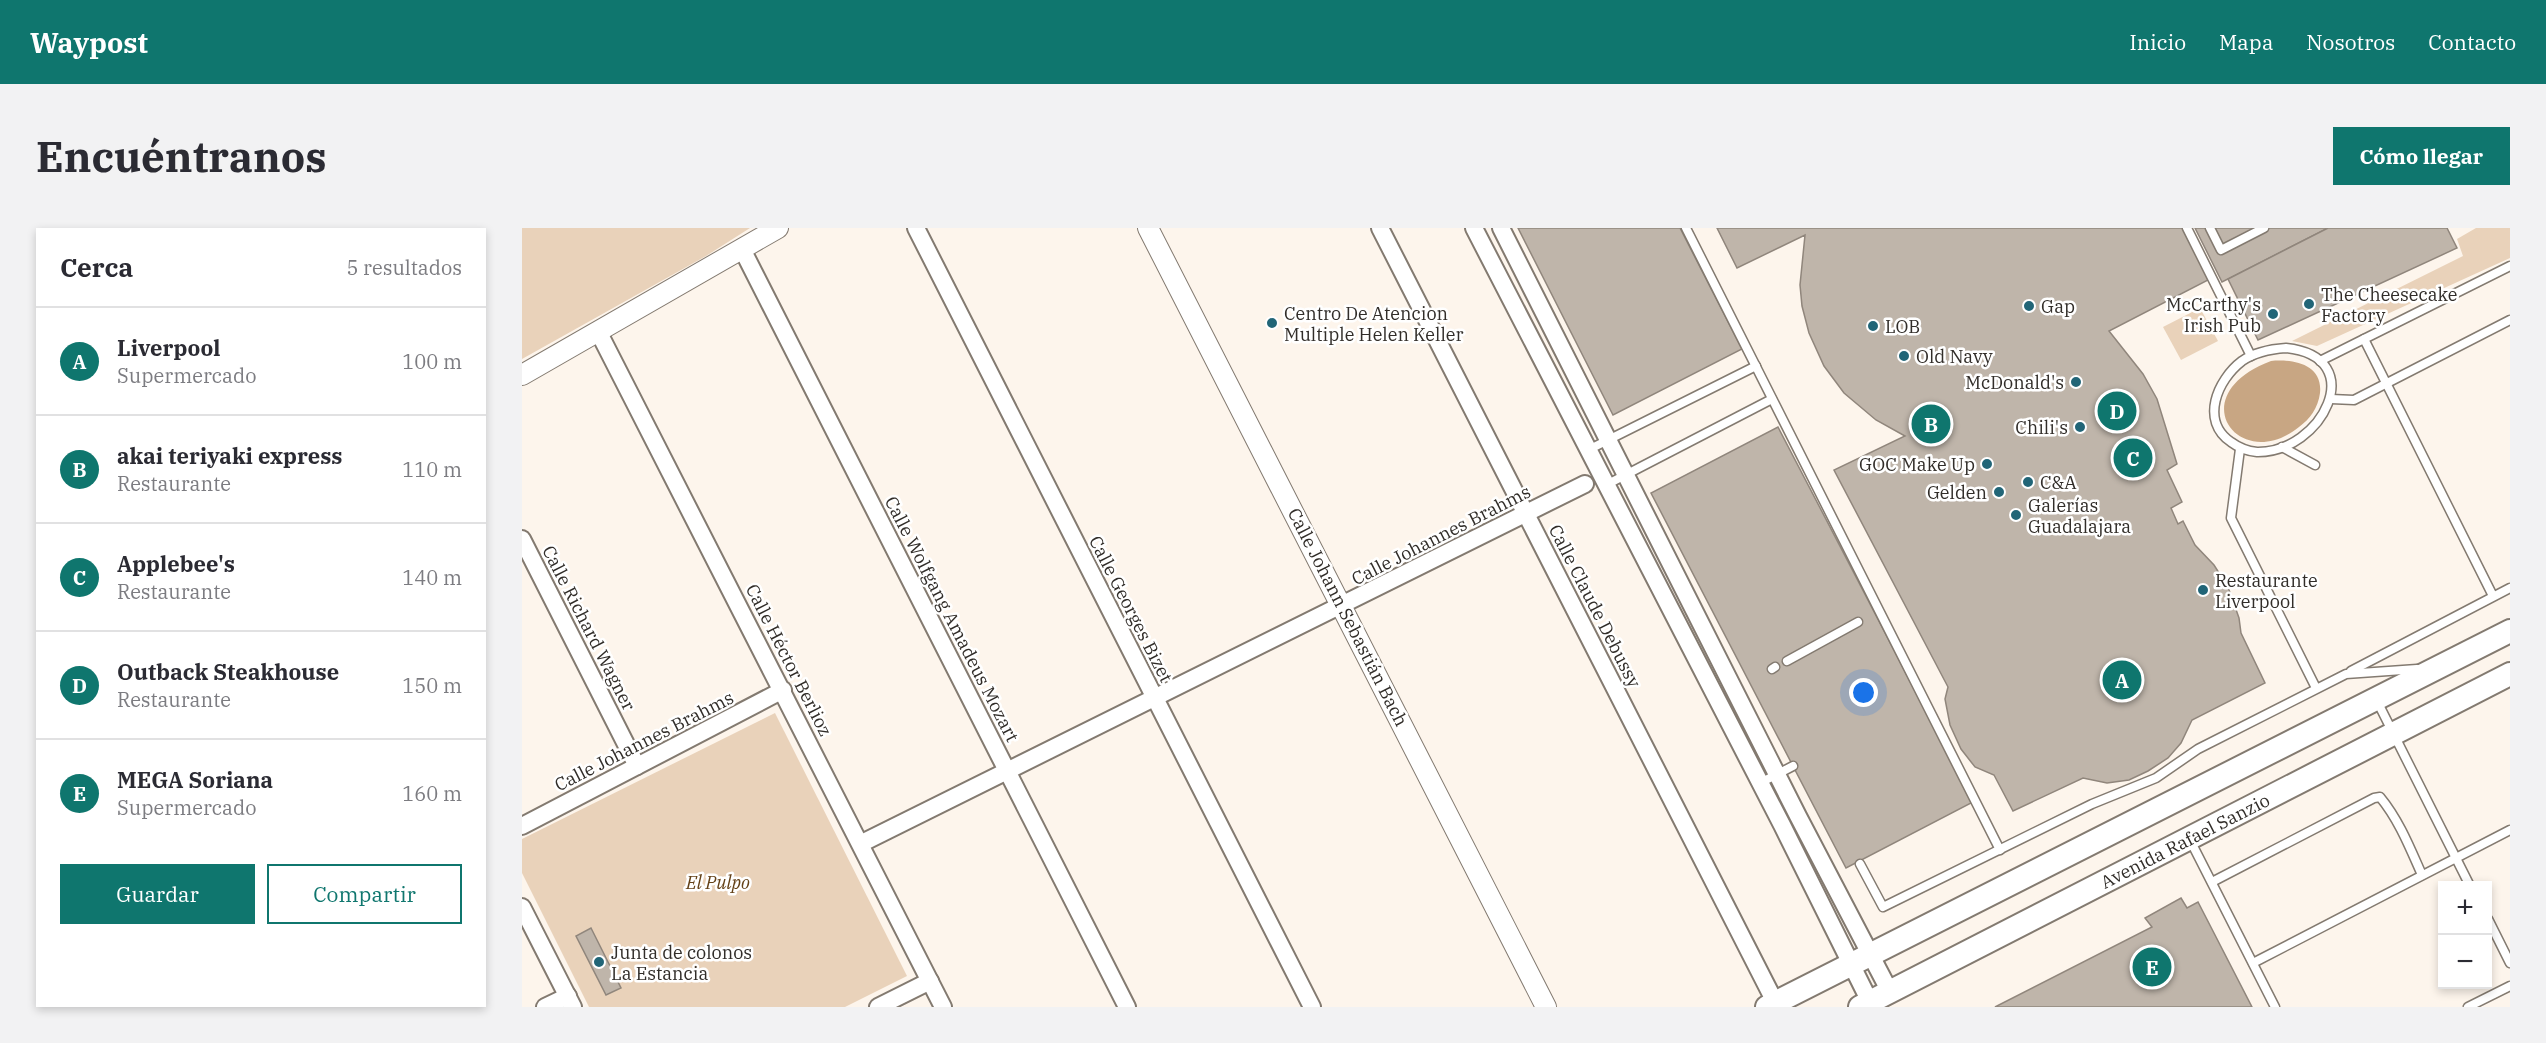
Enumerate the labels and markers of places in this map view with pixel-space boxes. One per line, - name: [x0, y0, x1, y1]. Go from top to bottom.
- place label: The Cheesecake Factory: [2321, 283, 2457, 327]
- place label: McCarthy's Irish Pub: [2166, 293, 2261, 337]
- place label: Gap: [2041, 295, 2075, 318]
- marker: The Cheesecake Factory: [2302, 297, 2316, 311]
- marker: Gap: [2022, 299, 2036, 313]
- place label: Centro De Atencion Multiple Helen Keller: [1284, 302, 1463, 346]
- marker: McCarthy's Irish Pub: [2266, 307, 2280, 321]
- place label: LOB: [1885, 315, 1920, 338]
- marker: Centro De Atencion Multiple Helen Keller: [1265, 316, 1279, 330]
- marker: LOB: [1866, 319, 1880, 333]
- place label: Old Navy: [1916, 345, 1993, 368]
- marker: Old Navy: [1897, 349, 1911, 363]
- place label: McDonald's: [1965, 371, 2064, 394]
- marker: McDonald's: [2069, 375, 2083, 389]
- pin: D: [2098, 388, 2136, 434]
- pin: B: [1912, 402, 1950, 446]
- place label: Chili's: [2015, 416, 2068, 439]
- marker: Chili's: [2073, 420, 2087, 434]
- pin: C: [2114, 436, 2152, 480]
- place label: GOC Make Up: [1859, 453, 1975, 476]
- marker: GOC Make Up: [1980, 457, 1994, 471]
- place label: C&A: [2040, 471, 2077, 494]
- marker: C&A: [2021, 475, 2035, 489]
- place label: Gelden: [1927, 481, 1987, 504]
- marker: Gelden: [1992, 485, 2006, 499]
- place label: Galerías Guadalajara: [2028, 494, 2131, 538]
- marker: Galerías Guadalajara: [2009, 508, 2023, 522]
- place label: Restaurante Liverpool: [2215, 569, 2318, 613]
- marker: Restaurante Liverpool: [2196, 583, 2210, 597]
- pin: A: [2102, 658, 2142, 702]
- place label: Junta de colonos La Estancia: [611, 941, 752, 985]
- pin: E: [2132, 944, 2172, 990]
- marker: Junta de colonos La Estancia: [592, 955, 606, 969]

